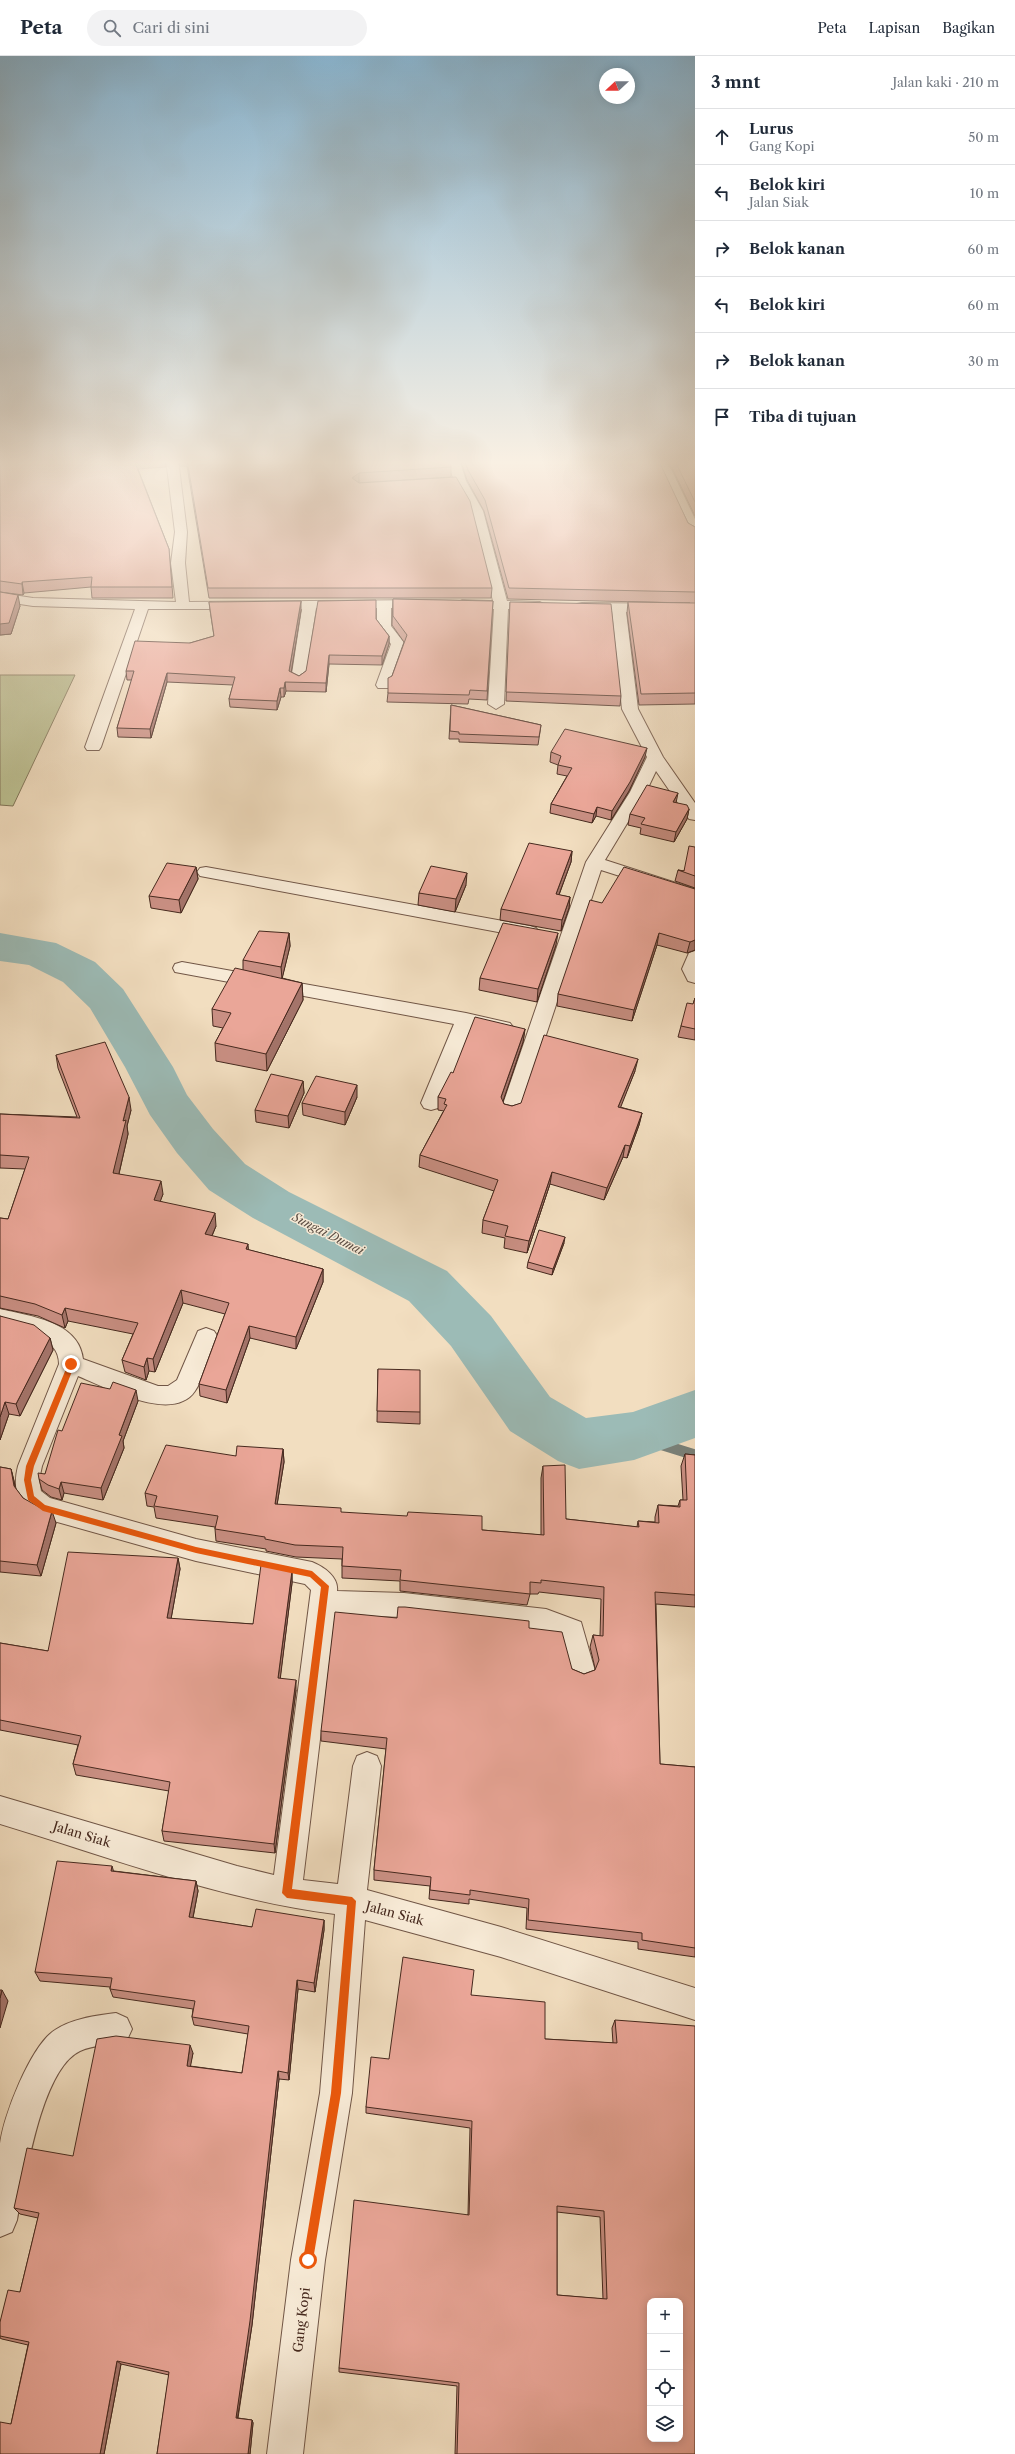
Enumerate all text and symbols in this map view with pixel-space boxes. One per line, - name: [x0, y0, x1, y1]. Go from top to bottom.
- search box: [87, 10, 367, 46]
- text: Peta: [20, 16, 63, 39]
- icon: search: [101, 17, 123, 39]
- text: Cari di sini: [133, 18, 210, 37]
- text: Peta: [817, 19, 847, 37]
- text: Lapisan: [869, 19, 920, 37]
- text: Bagikan: [942, 19, 995, 37]
- north arrow: [599, 68, 635, 104]
- text: 3 mnt: [711, 72, 760, 92]
- text: Jalan kaki · 210 m: [892, 74, 999, 90]
- text: Lurus: [749, 119, 794, 138]
- icon: ahead: [711, 126, 733, 148]
- text: 50 m: [968, 129, 999, 145]
- text: Gang Kopi: [749, 138, 814, 154]
- text: Belok kiri: [749, 175, 825, 194]
- icon: left: [711, 182, 733, 204]
- text: 10 m: [970, 185, 999, 201]
- text: Jalan Siak: [749, 194, 809, 210]
- icon: right: [711, 238, 733, 260]
- text: Belok kanan: [749, 239, 845, 258]
- text: 60 m: [968, 241, 999, 257]
- icon: left: [711, 294, 733, 316]
- text: Belok kiri: [749, 295, 825, 314]
- text: 60 m: [968, 297, 999, 313]
- icon: right: [711, 350, 733, 372]
- text: Belok kanan: [749, 351, 845, 370]
- text: 30 m: [968, 353, 999, 369]
- icon: arrive: [711, 406, 733, 428]
- text: Tiba di tujuan: [749, 407, 857, 426]
- water label: Sungai Dumai: [289, 1209, 368, 1259]
- route end: [62, 1355, 80, 1373]
- street label: Jalan Siak: [49, 1817, 113, 1851]
- street label: Jalan Siak: [362, 1897, 426, 1929]
- route start: [299, 2251, 317, 2269]
- street label: Gang Kopi: [289, 2287, 313, 2353]
- map controls: [647, 2298, 683, 2442]
- button: +: [647, 2298, 683, 2334]
- button: −: [647, 2334, 683, 2370]
- button: locate: [647, 2370, 683, 2406]
- button: layers: [647, 2406, 683, 2442]

